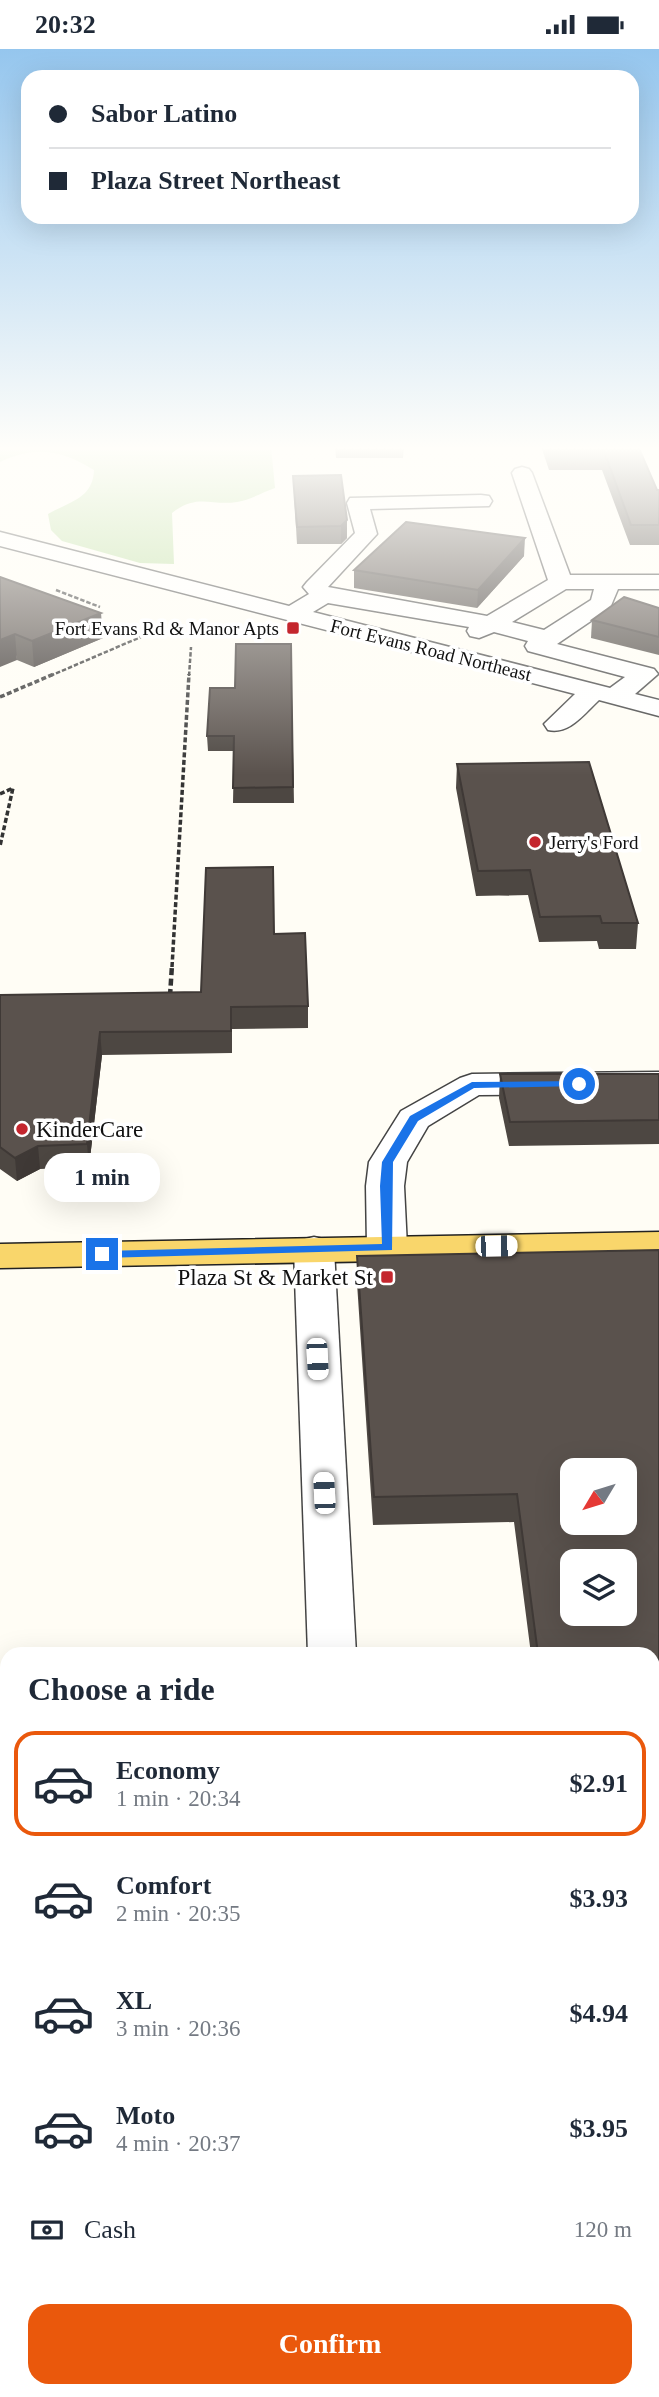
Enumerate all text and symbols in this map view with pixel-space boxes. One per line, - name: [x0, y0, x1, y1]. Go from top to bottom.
- text: 20:32: [35, 10, 96, 39]
- text: Sabor Latino: [91, 99, 237, 128]
- text: Plaza Street Northeast: [91, 166, 340, 195]
- street label: Fort Evans Road Northeast: [328, 615, 534, 685]
- place label: Fort Evans Rd & Manor Apts: [55, 618, 279, 639]
- marker: Fort Evans Rd & Manor Apts: [285, 620, 301, 636]
- place label: Jerry's Ford: [549, 832, 639, 853]
- marker: Jerry's Ford: [527, 834, 543, 850]
- route start: [563, 1068, 595, 1100]
- place label: KinderCare: [36, 1117, 143, 1142]
- marker: KinderCare: [14, 1121, 30, 1137]
- callout: 1 min: [44, 1153, 160, 1201]
- text: 1 min: [74, 1165, 130, 1190]
- car: [475, 1235, 518, 1257]
- route end: [86, 1238, 118, 1270]
- place label: Plaza St & Market St: [178, 1265, 374, 1290]
- marker: Plaza St & Market St: [379, 1269, 395, 1285]
- car: [306, 1337, 329, 1381]
- north arrow: [560, 1458, 637, 1535]
- map controls: [560, 1458, 637, 1626]
- car: [313, 1471, 336, 1515]
- button: layers: [560, 1549, 637, 1626]
- text: Choose a ride: [28, 1671, 215, 1707]
- icon: car: [32, 1752, 95, 1815]
- text: Economy: [116, 1756, 220, 1785]
- text: $2.91: [570, 1769, 628, 1798]
- text: 1 min · 20:34: [116, 1786, 241, 1811]
- icon: car: [32, 1867, 95, 1930]
- text: Comfort: [116, 1871, 211, 1900]
- text: $3.93: [570, 1884, 628, 1913]
- text: 2 min · 20:35: [116, 1901, 241, 1926]
- icon: car: [32, 1982, 95, 2045]
- text: XL: [116, 1986, 152, 2015]
- text: $4.94: [570, 1999, 628, 2028]
- text: 3 min · 20:36: [116, 2016, 241, 2041]
- icon: car: [32, 2097, 95, 2160]
- text: Moto: [116, 2101, 175, 2130]
- text: $3.95: [570, 2114, 628, 2143]
- text: 4 min · 20:37: [116, 2131, 241, 2156]
- icon: cash: [28, 2211, 66, 2249]
- text: Cash: [84, 2215, 136, 2244]
- text: 120 m: [574, 2217, 632, 2242]
- button: Confirm: [28, 2304, 632, 2384]

